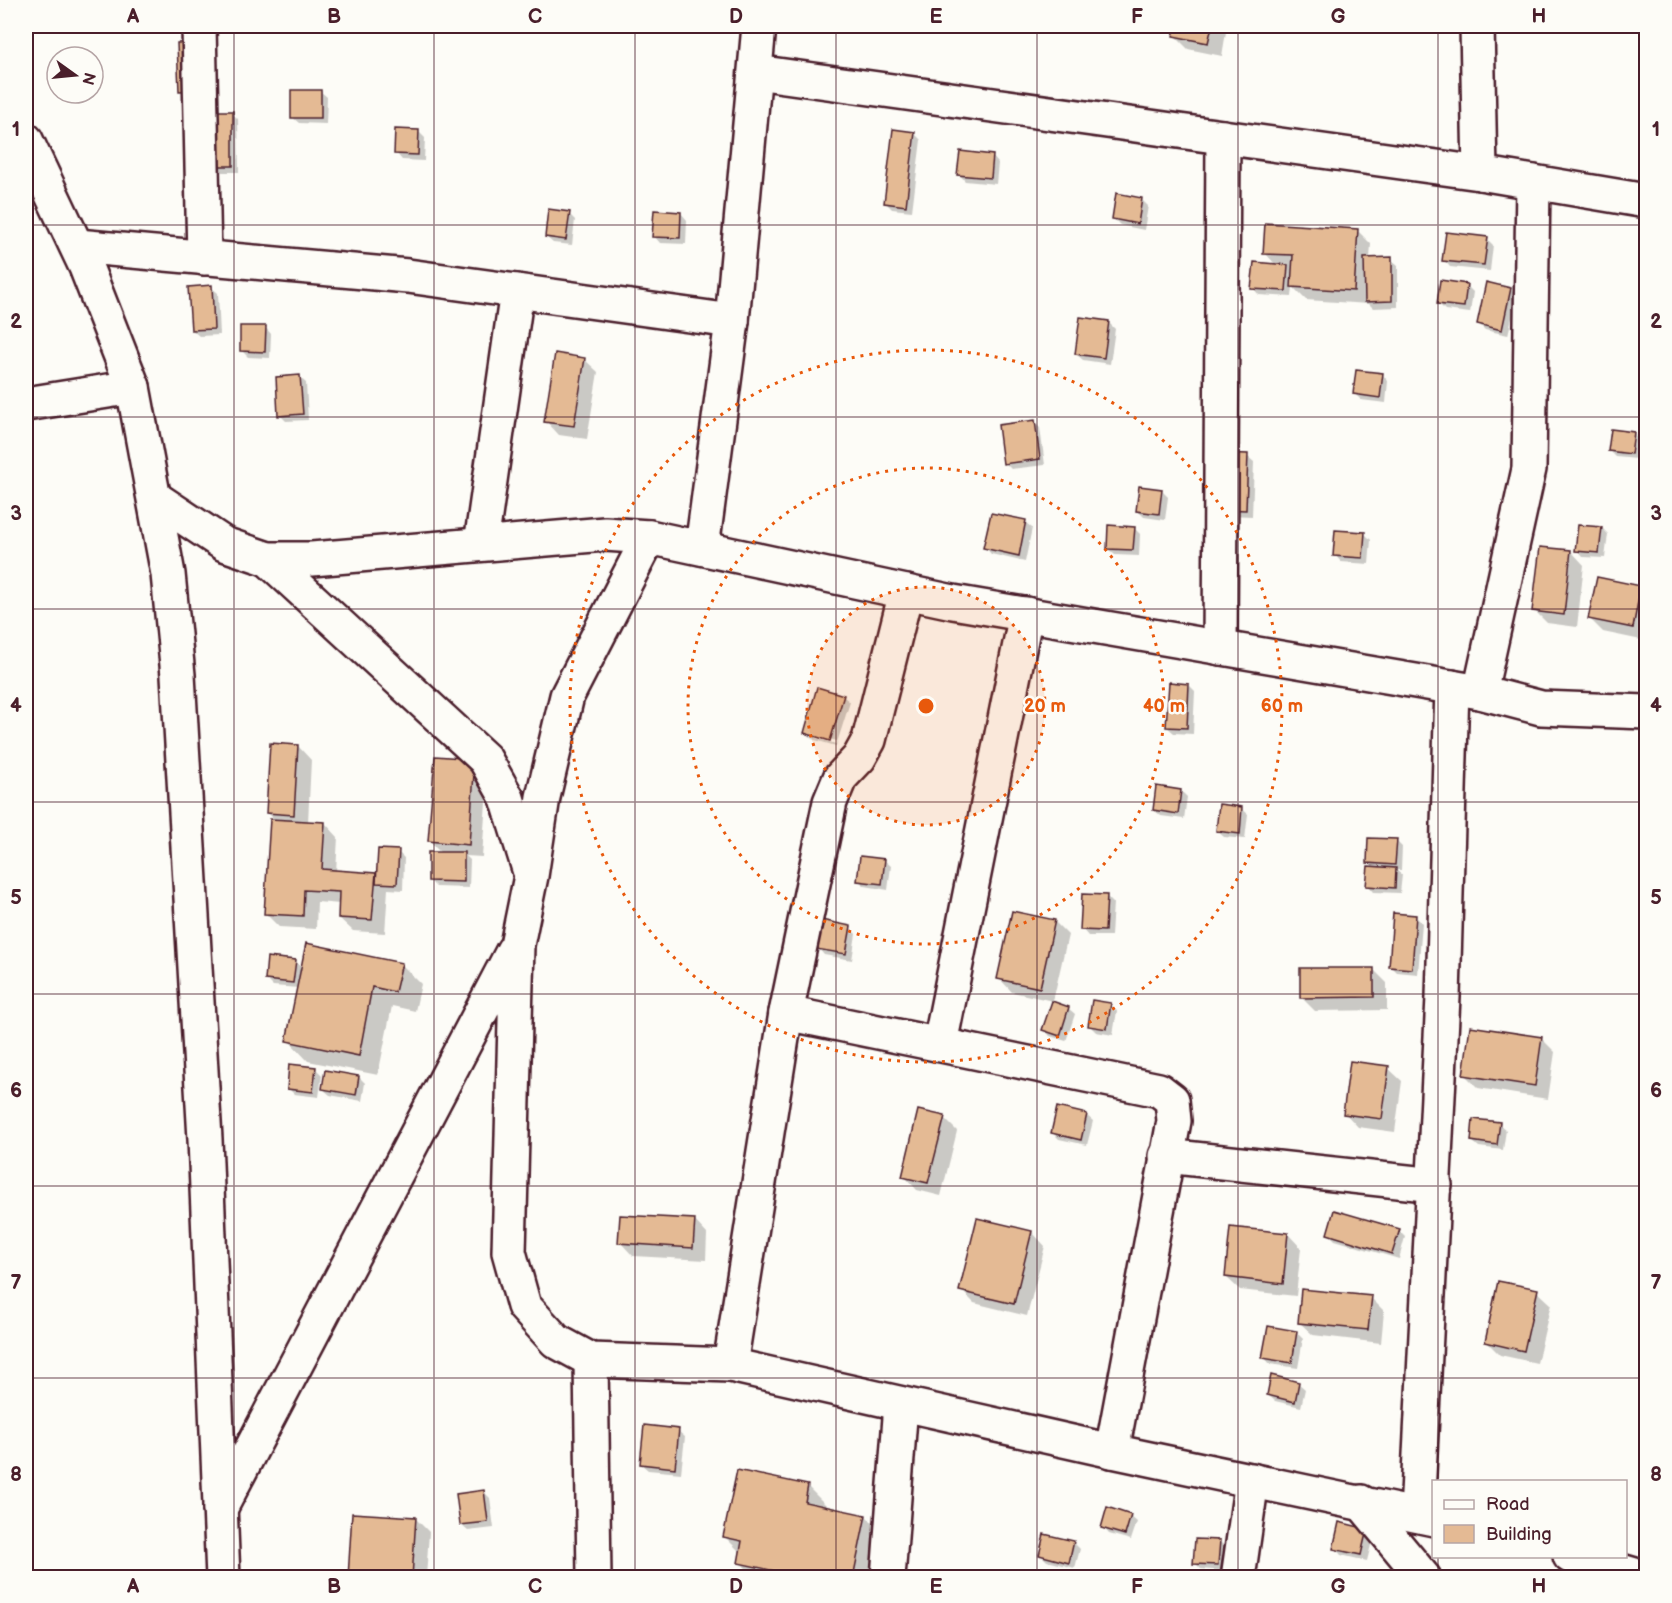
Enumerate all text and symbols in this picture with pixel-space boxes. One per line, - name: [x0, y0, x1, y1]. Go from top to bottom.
- text: A: [126, 5, 140, 29]
- text: B: [327, 5, 341, 29]
- text: C: [528, 5, 542, 29]
- text: D: [729, 5, 743, 29]
- text: E: [930, 5, 943, 29]
- text: F: [1131, 5, 1143, 29]
- text: G: [1331, 5, 1346, 29]
- text: H: [1532, 5, 1546, 29]
- north arrow: [45, 45, 105, 105]
- text: N: [77, 70, 99, 87]
- text: 1: [12, 118, 20, 142]
- text: 1: [1652, 118, 1660, 142]
- text: 2: [10, 310, 22, 334]
- text: 2: [1650, 310, 1662, 334]
- text: 3: [10, 502, 22, 526]
- text: 3: [1650, 502, 1662, 526]
- text: 4: [10, 694, 22, 718]
- text: 4: [1650, 694, 1662, 718]
- centre of rings: [916, 696, 936, 716]
- text: 20 m: [1024, 696, 1066, 717]
- text: 40 m: [1143, 696, 1185, 717]
- text: 60 m: [1261, 696, 1303, 717]
- text: 5: [10, 886, 22, 910]
- text: 5: [1650, 886, 1662, 910]
- text: 6: [10, 1079, 22, 1103]
- text: 6: [1650, 1079, 1662, 1103]
- text: 7: [10, 1271, 22, 1295]
- text: 7: [1650, 1271, 1662, 1295]
- text: 8: [10, 1463, 22, 1487]
- text: 8: [1650, 1463, 1662, 1487]
- legend: [1432, 1480, 1627, 1558]
- text: Road: [1486, 1494, 1530, 1515]
- text: Building: [1486, 1524, 1552, 1545]
- text: A: [126, 1575, 140, 1599]
- text: B: [327, 1575, 341, 1599]
- text: C: [528, 1575, 542, 1599]
- text: D: [729, 1575, 743, 1599]
- text: E: [930, 1575, 943, 1599]
- text: F: [1131, 1575, 1143, 1599]
- text: G: [1331, 1575, 1346, 1599]
- text: H: [1532, 1575, 1546, 1599]

